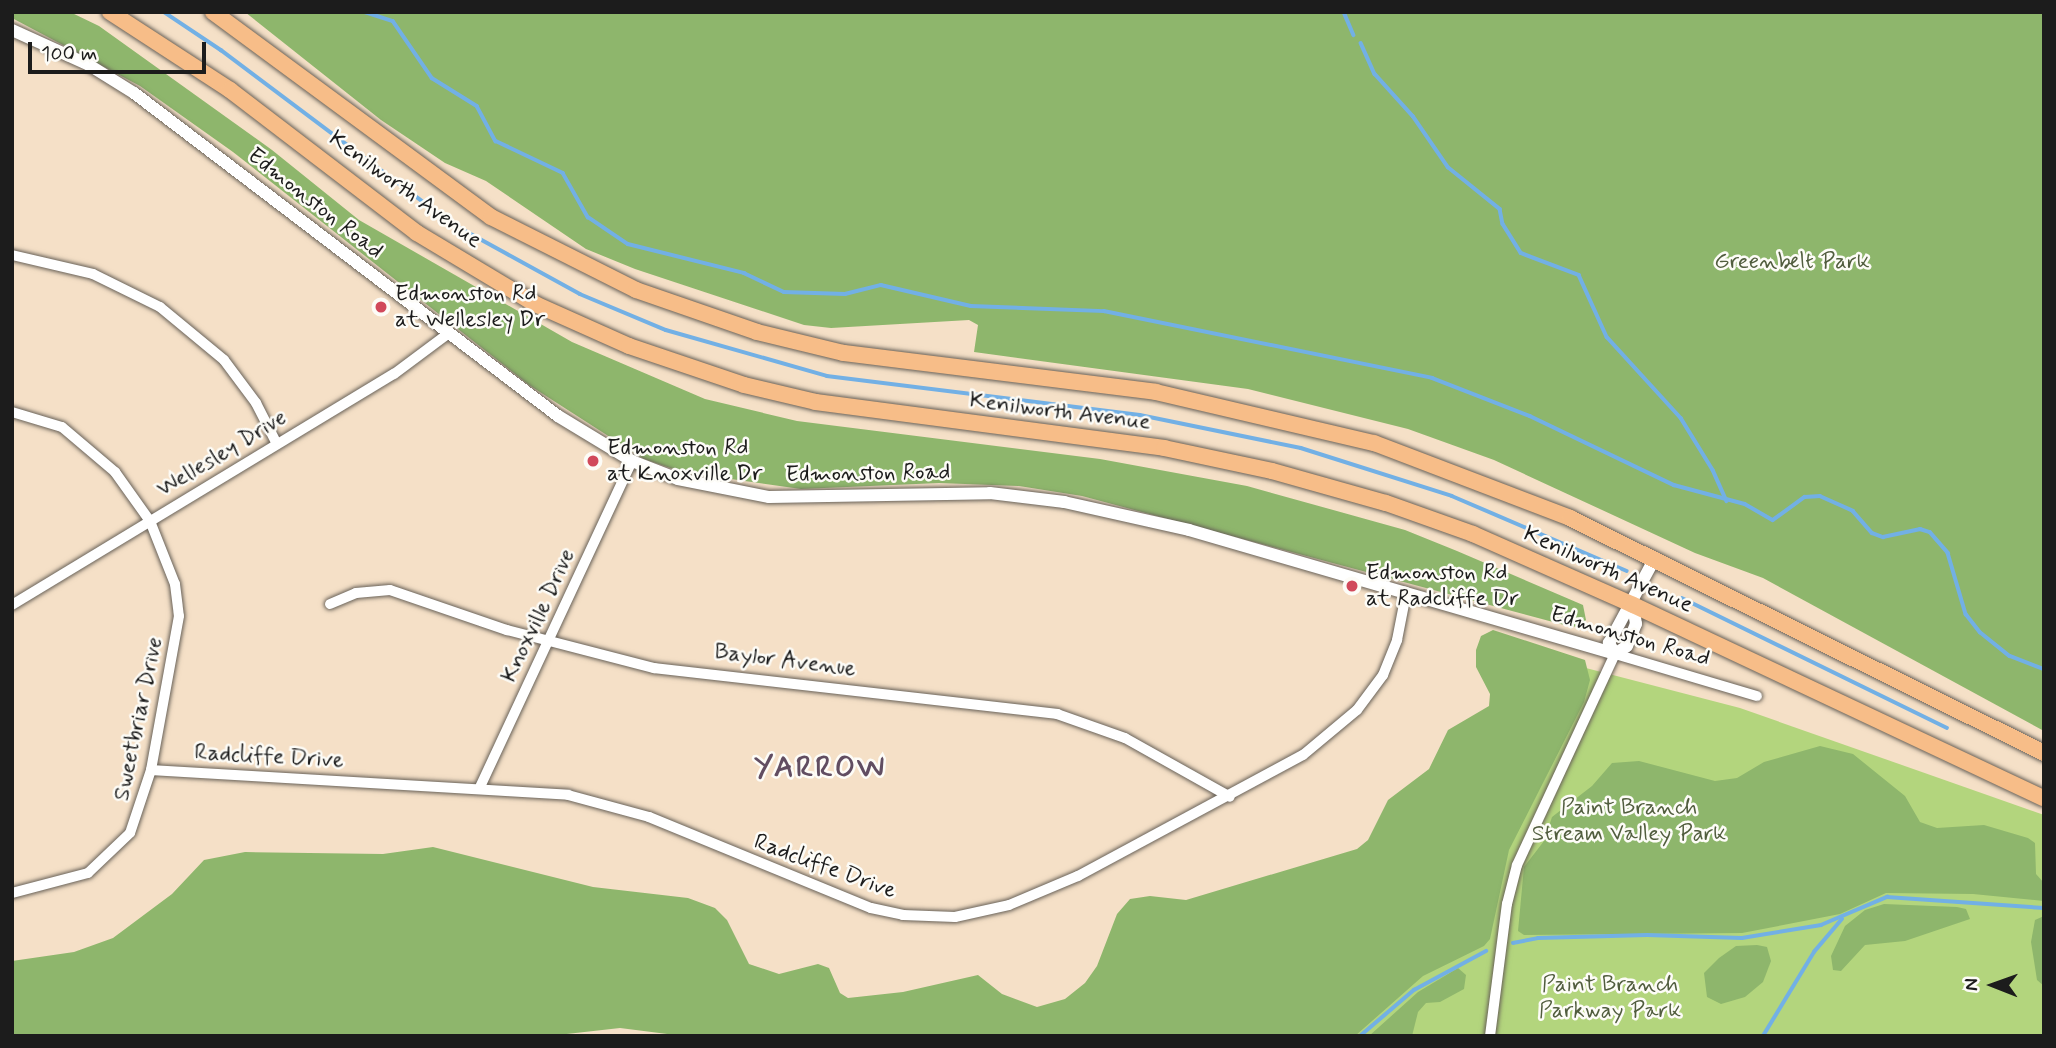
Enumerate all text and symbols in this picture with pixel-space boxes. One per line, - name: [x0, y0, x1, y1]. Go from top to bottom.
- scale bar: [32, 28, 210, 72]
- text: 100 m: [41, 40, 97, 68]
- street label: Kenilworth Avenue: [323, 125, 487, 255]
- street label: Edmonston Road: [243, 143, 387, 265]
- park label: Greenbelt Park: [1716, 248, 1868, 276]
- place label: Edmonston Rd at Wellesley Dr: [395, 280, 547, 334]
- marker: Edmonston Rd at Wellesley Dr: [373, 299, 389, 315]
- street label: Kenilworth Avenue: [968, 387, 1152, 437]
- street label: Wellesley Drive: [152, 404, 292, 504]
- place label: Edmonston Rd at Knoxville Dr: [607, 434, 757, 488]
- marker: Edmonston Rd at Knoxville Dr: [585, 453, 601, 469]
- street label: Edmonston Road: [787, 459, 949, 489]
- street label: Kenilworth Avenue: [1519, 520, 1697, 620]
- street label: Knoxville Drive: [496, 545, 582, 687]
- place label: Edmonston Rd at Radcliffe Dr: [1366, 559, 1518, 613]
- marker: Edmonston Rd at Radcliffe Dr: [1344, 578, 1360, 594]
- street label: Edmonston Road: [1548, 601, 1712, 673]
- street label: Sweetbriar Drive: [108, 635, 170, 803]
- street label: Baylor Avenue: [714, 639, 856, 683]
- street label: Radcliffe Drive: [195, 739, 343, 775]
- district label: YARROW: [754, 750, 886, 786]
- park label: Paint Branch Stream Valley Park: [1535, 794, 1723, 848]
- street label: Radcliffe Drive: [751, 829, 899, 905]
- north arrow: [1958, 950, 2028, 1020]
- park label: Paint Branch Parkway Park: [1542, 971, 1678, 1025]
- text: N: [1959, 978, 1984, 991]

